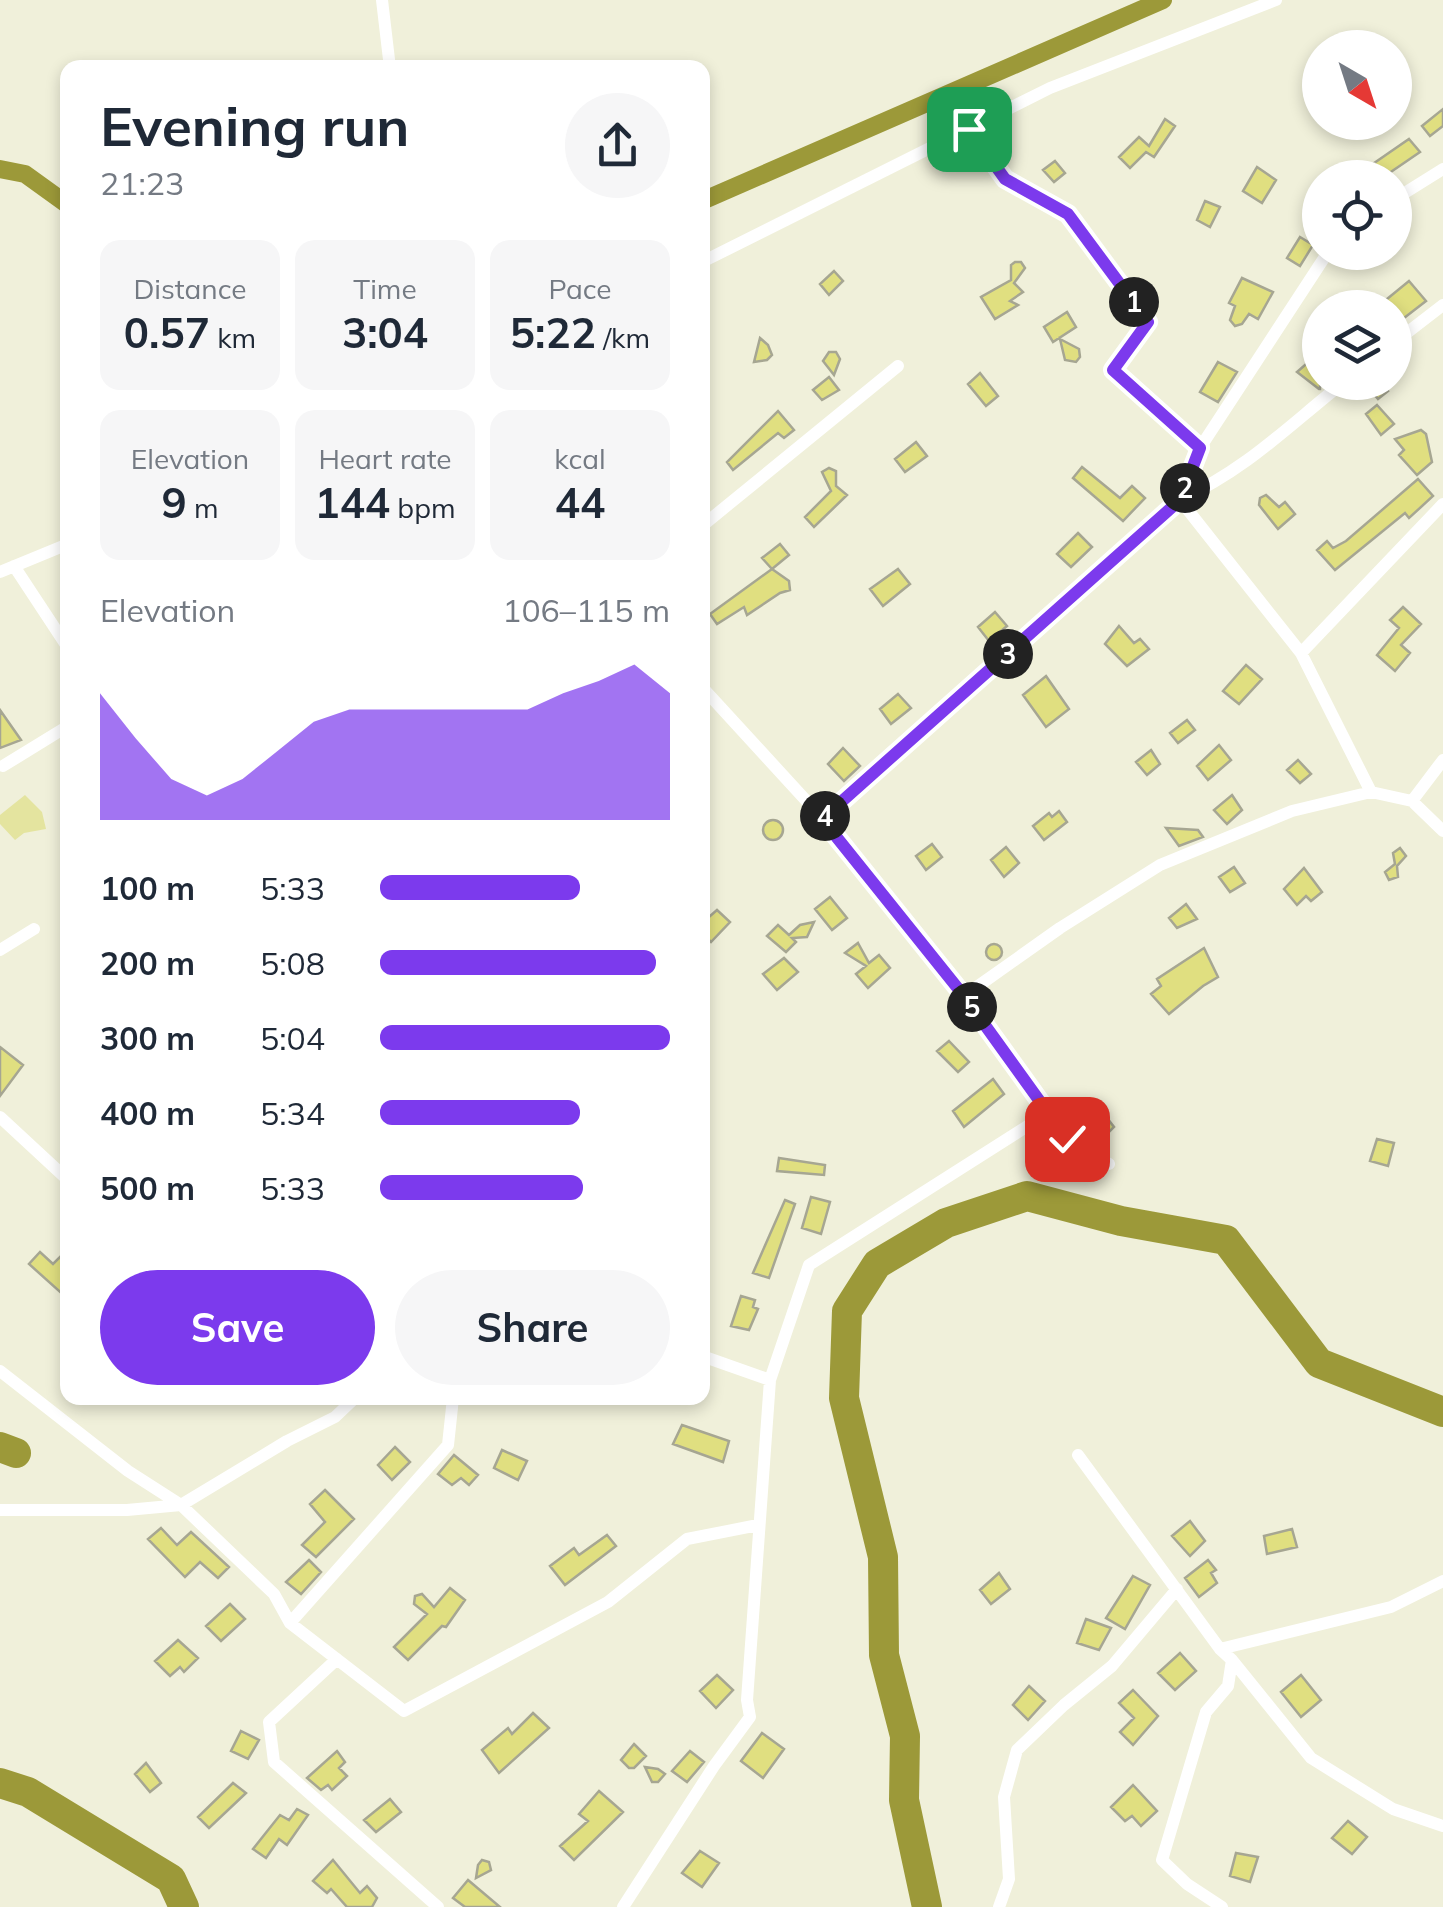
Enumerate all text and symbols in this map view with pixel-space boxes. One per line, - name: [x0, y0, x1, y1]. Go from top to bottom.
- north arrow: [1302, 30, 1412, 140]
- map controls: [1302, 30, 1412, 400]
- pin: [927, 87, 1012, 172]
- text: Evening run: [100, 91, 409, 160]
- button: share: [565, 93, 670, 198]
- icon: arrive: [942, 102, 997, 157]
- button: locate: [1302, 160, 1412, 270]
- text: 21:23: [100, 163, 184, 203]
- text: Distance: [133, 271, 247, 306]
- text: Time: [353, 271, 417, 306]
- text: Pace: [548, 271, 612, 306]
- pin: 1: [1109, 277, 1159, 327]
- text: 1: [1126, 284, 1142, 319]
- button: layers: [1302, 290, 1412, 400]
- text: 0.57: [124, 306, 210, 359]
- text: 3:04: [342, 306, 428, 359]
- text: 5:22: [510, 306, 596, 359]
- text: km: [210, 320, 256, 355]
- text: /km: [596, 320, 650, 355]
- text: Elevation: [131, 441, 249, 476]
- text: Heart rate: [318, 441, 452, 476]
- text: kcal: [554, 441, 606, 476]
- pin: 2: [1160, 463, 1210, 513]
- text: 2: [1177, 470, 1193, 505]
- text: 9: [161, 476, 187, 529]
- text: 144: [314, 476, 390, 529]
- text: 44: [555, 476, 605, 529]
- text: m: [187, 490, 219, 525]
- text: bpm: [390, 490, 456, 525]
- text: Elevation: [100, 590, 235, 630]
- text: 106–115 m: [502, 590, 670, 630]
- pin: 3: [983, 629, 1033, 679]
- text: 3: [1000, 636, 1016, 671]
- pin: 4: [800, 791, 850, 841]
- text: 4: [817, 798, 833, 833]
- text: 100 m: [100, 868, 195, 908]
- text: 5:33: [260, 868, 325, 908]
- text: 200 m: [100, 943, 195, 983]
- text: 5:08: [260, 943, 325, 983]
- pin: 5: [947, 982, 997, 1032]
- text: 5: [964, 989, 980, 1024]
- text: 300 m: [100, 1018, 195, 1058]
- text: 5:04: [260, 1018, 325, 1058]
- text: 400 m: [100, 1093, 195, 1133]
- text: 5:34: [260, 1093, 325, 1133]
- pin: [1025, 1097, 1110, 1182]
- icon: check: [1040, 1112, 1095, 1167]
- text: 500 m: [100, 1168, 195, 1208]
- text: 5:33: [260, 1168, 325, 1208]
- button: Save: [100, 1270, 375, 1385]
- button: Share: [395, 1270, 670, 1385]

